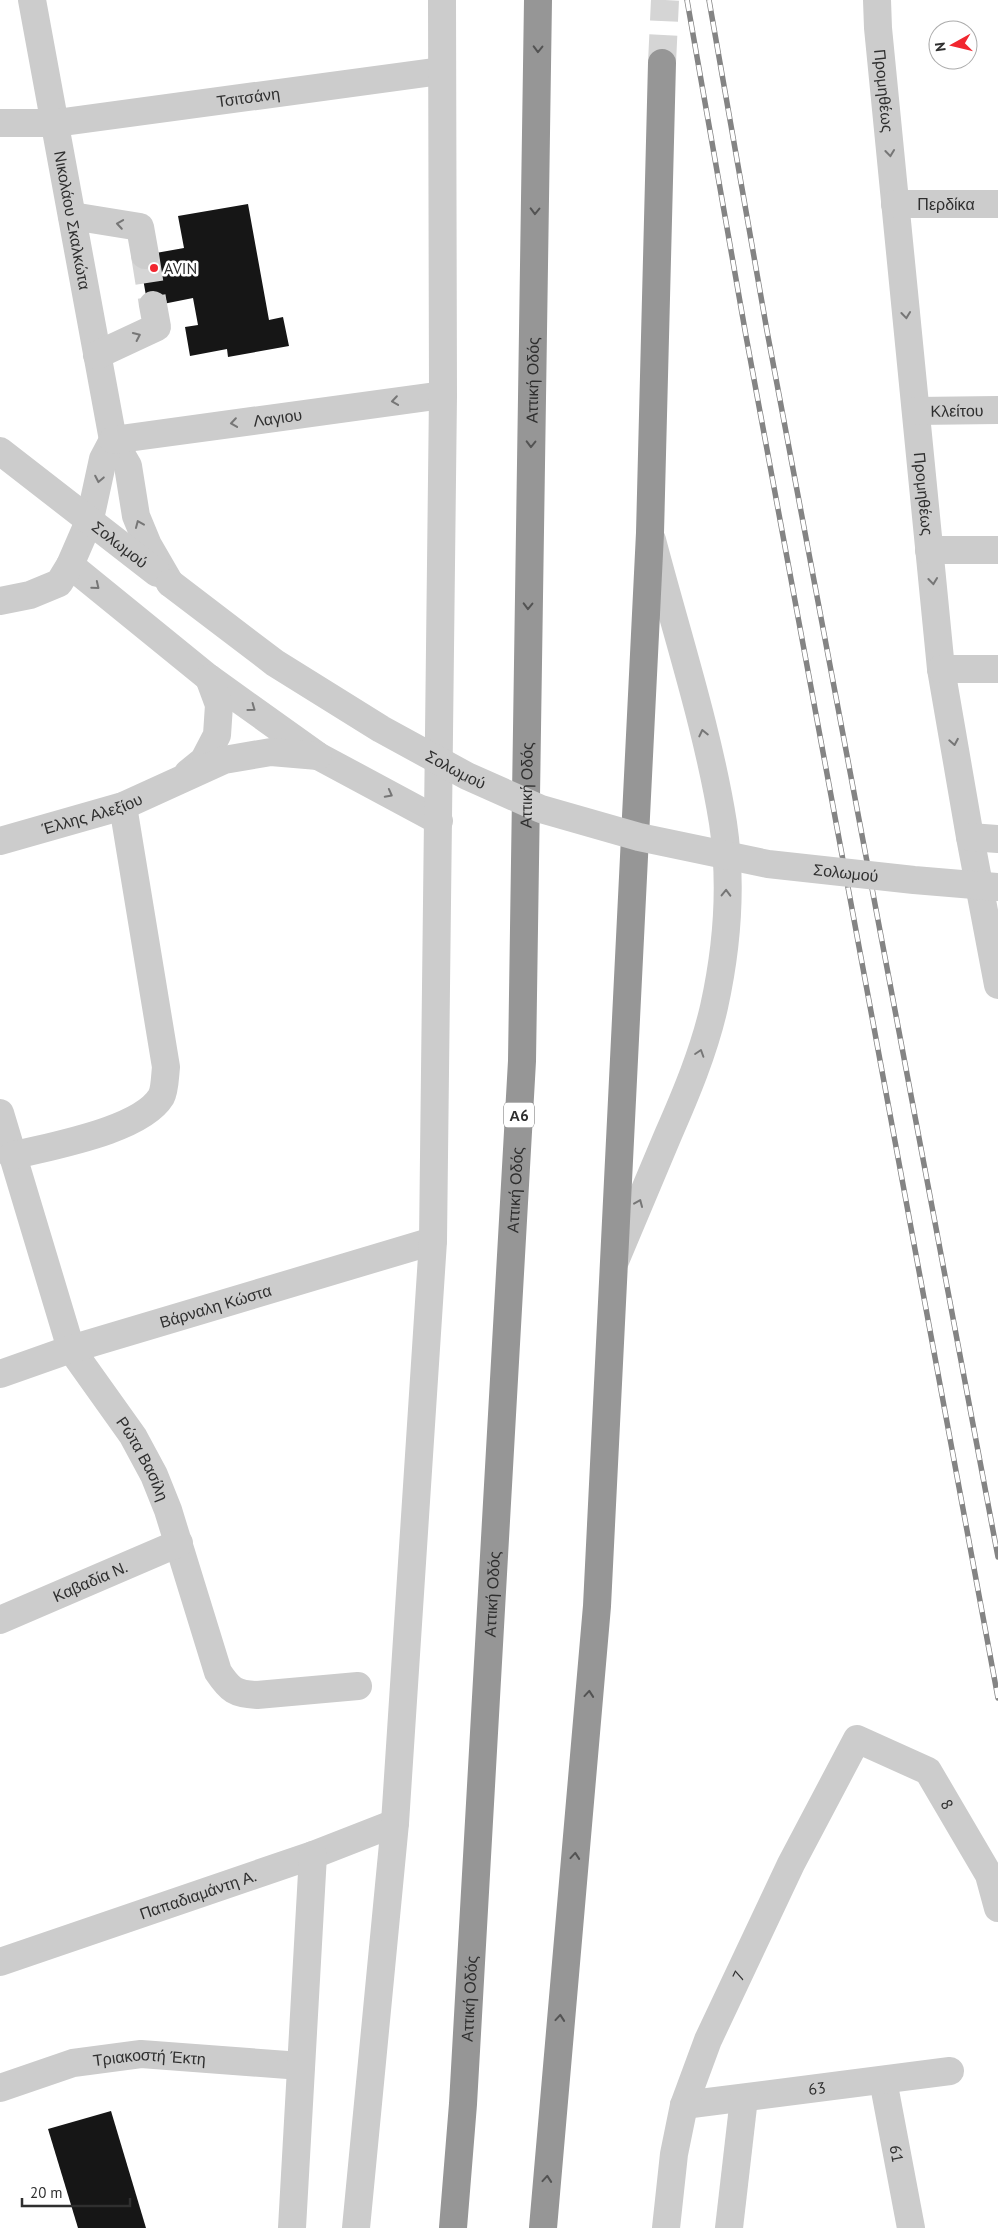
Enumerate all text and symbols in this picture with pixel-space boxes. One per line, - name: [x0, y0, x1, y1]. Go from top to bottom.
- north arrow: [928, 20, 978, 70]
- text: N: [931, 41, 950, 53]
- one-way arrow: [532, 45, 543, 53]
- street label: Προμηθέως: [870, 48, 898, 134]
- street label: Τσιτσάνη: [215, 83, 281, 111]
- street label: Νικολάου Σκαλκώτα: [50, 149, 95, 291]
- one-way arrow: [884, 149, 895, 157]
- street label: Περδίκα: [917, 194, 975, 214]
- one-way arrow: [529, 207, 540, 215]
- one-way arrow: [116, 219, 124, 229]
- place label: AVIN: [164, 258, 197, 278]
- marker: AVIN: [148, 262, 160, 274]
- one-way arrow: [900, 311, 911, 319]
- one-way arrow: [132, 332, 141, 343]
- street label: Αττική Οδός: [522, 337, 543, 423]
- one-way arrow: [391, 396, 399, 406]
- street label: Κλείτου: [930, 400, 984, 421]
- street label: Λαγιου: [252, 404, 303, 431]
- one-way arrow: [230, 418, 238, 428]
- one-way arrow: [525, 440, 536, 448]
- street label: Προμηθέως: [910, 451, 938, 537]
- one-way arrow: [94, 474, 105, 483]
- street label: Σολωμού: [88, 516, 152, 572]
- one-way arrow: [135, 521, 145, 529]
- one-way arrow: [927, 577, 938, 585]
- one-way arrow: [91, 581, 100, 590]
- one-way arrow: [523, 602, 533, 610]
- one-way arrow: [246, 702, 255, 711]
- one-way arrow: [698, 729, 709, 738]
- one-way arrow: [948, 738, 958, 746]
- street label: Αττική Οδός: [516, 742, 537, 828]
- street label: Σολωμού: [422, 745, 489, 793]
- one-way arrow: [384, 788, 393, 798]
- street label: Έλλης Αλεξίου: [39, 789, 145, 839]
- street label: Σολωμού: [812, 859, 879, 886]
- one-way arrow: [721, 889, 731, 897]
- one-way arrow: [694, 1049, 704, 1058]
- road number: Α6: [504, 1102, 534, 1128]
- street label: Αττική Οδός: [502, 1146, 527, 1233]
- one-way arrow: [634, 1200, 644, 1208]
- street label: Βάρναλη Κώστα: [157, 1280, 274, 1332]
- street label: Ρώτα Βασίλη: [112, 1413, 173, 1504]
- street label: Αττική Οδός: [479, 1550, 504, 1638]
- street label: Καβαδία Ν.: [50, 1556, 130, 1606]
- one-way arrow: [583, 1689, 594, 1697]
- street label: 8: [937, 1795, 958, 1813]
- one-way arrow: [569, 1851, 580, 1859]
- street label: Παπαδιαμάντη Α.: [137, 1865, 259, 1924]
- street label: Αττική Οδός: [457, 1955, 481, 2042]
- street label: 7: [727, 1967, 749, 1984]
- one-way arrow: [555, 2013, 566, 2021]
- street label: Τριακοστή Έκτη: [92, 2044, 207, 2070]
- street label: 63: [807, 2077, 827, 2099]
- street label: 61: [885, 2143, 908, 2164]
- one-way arrow: [541, 2175, 552, 2183]
- scale bar: [22, 2176, 130, 2208]
- text: 20 m: [30, 2183, 63, 2202]

